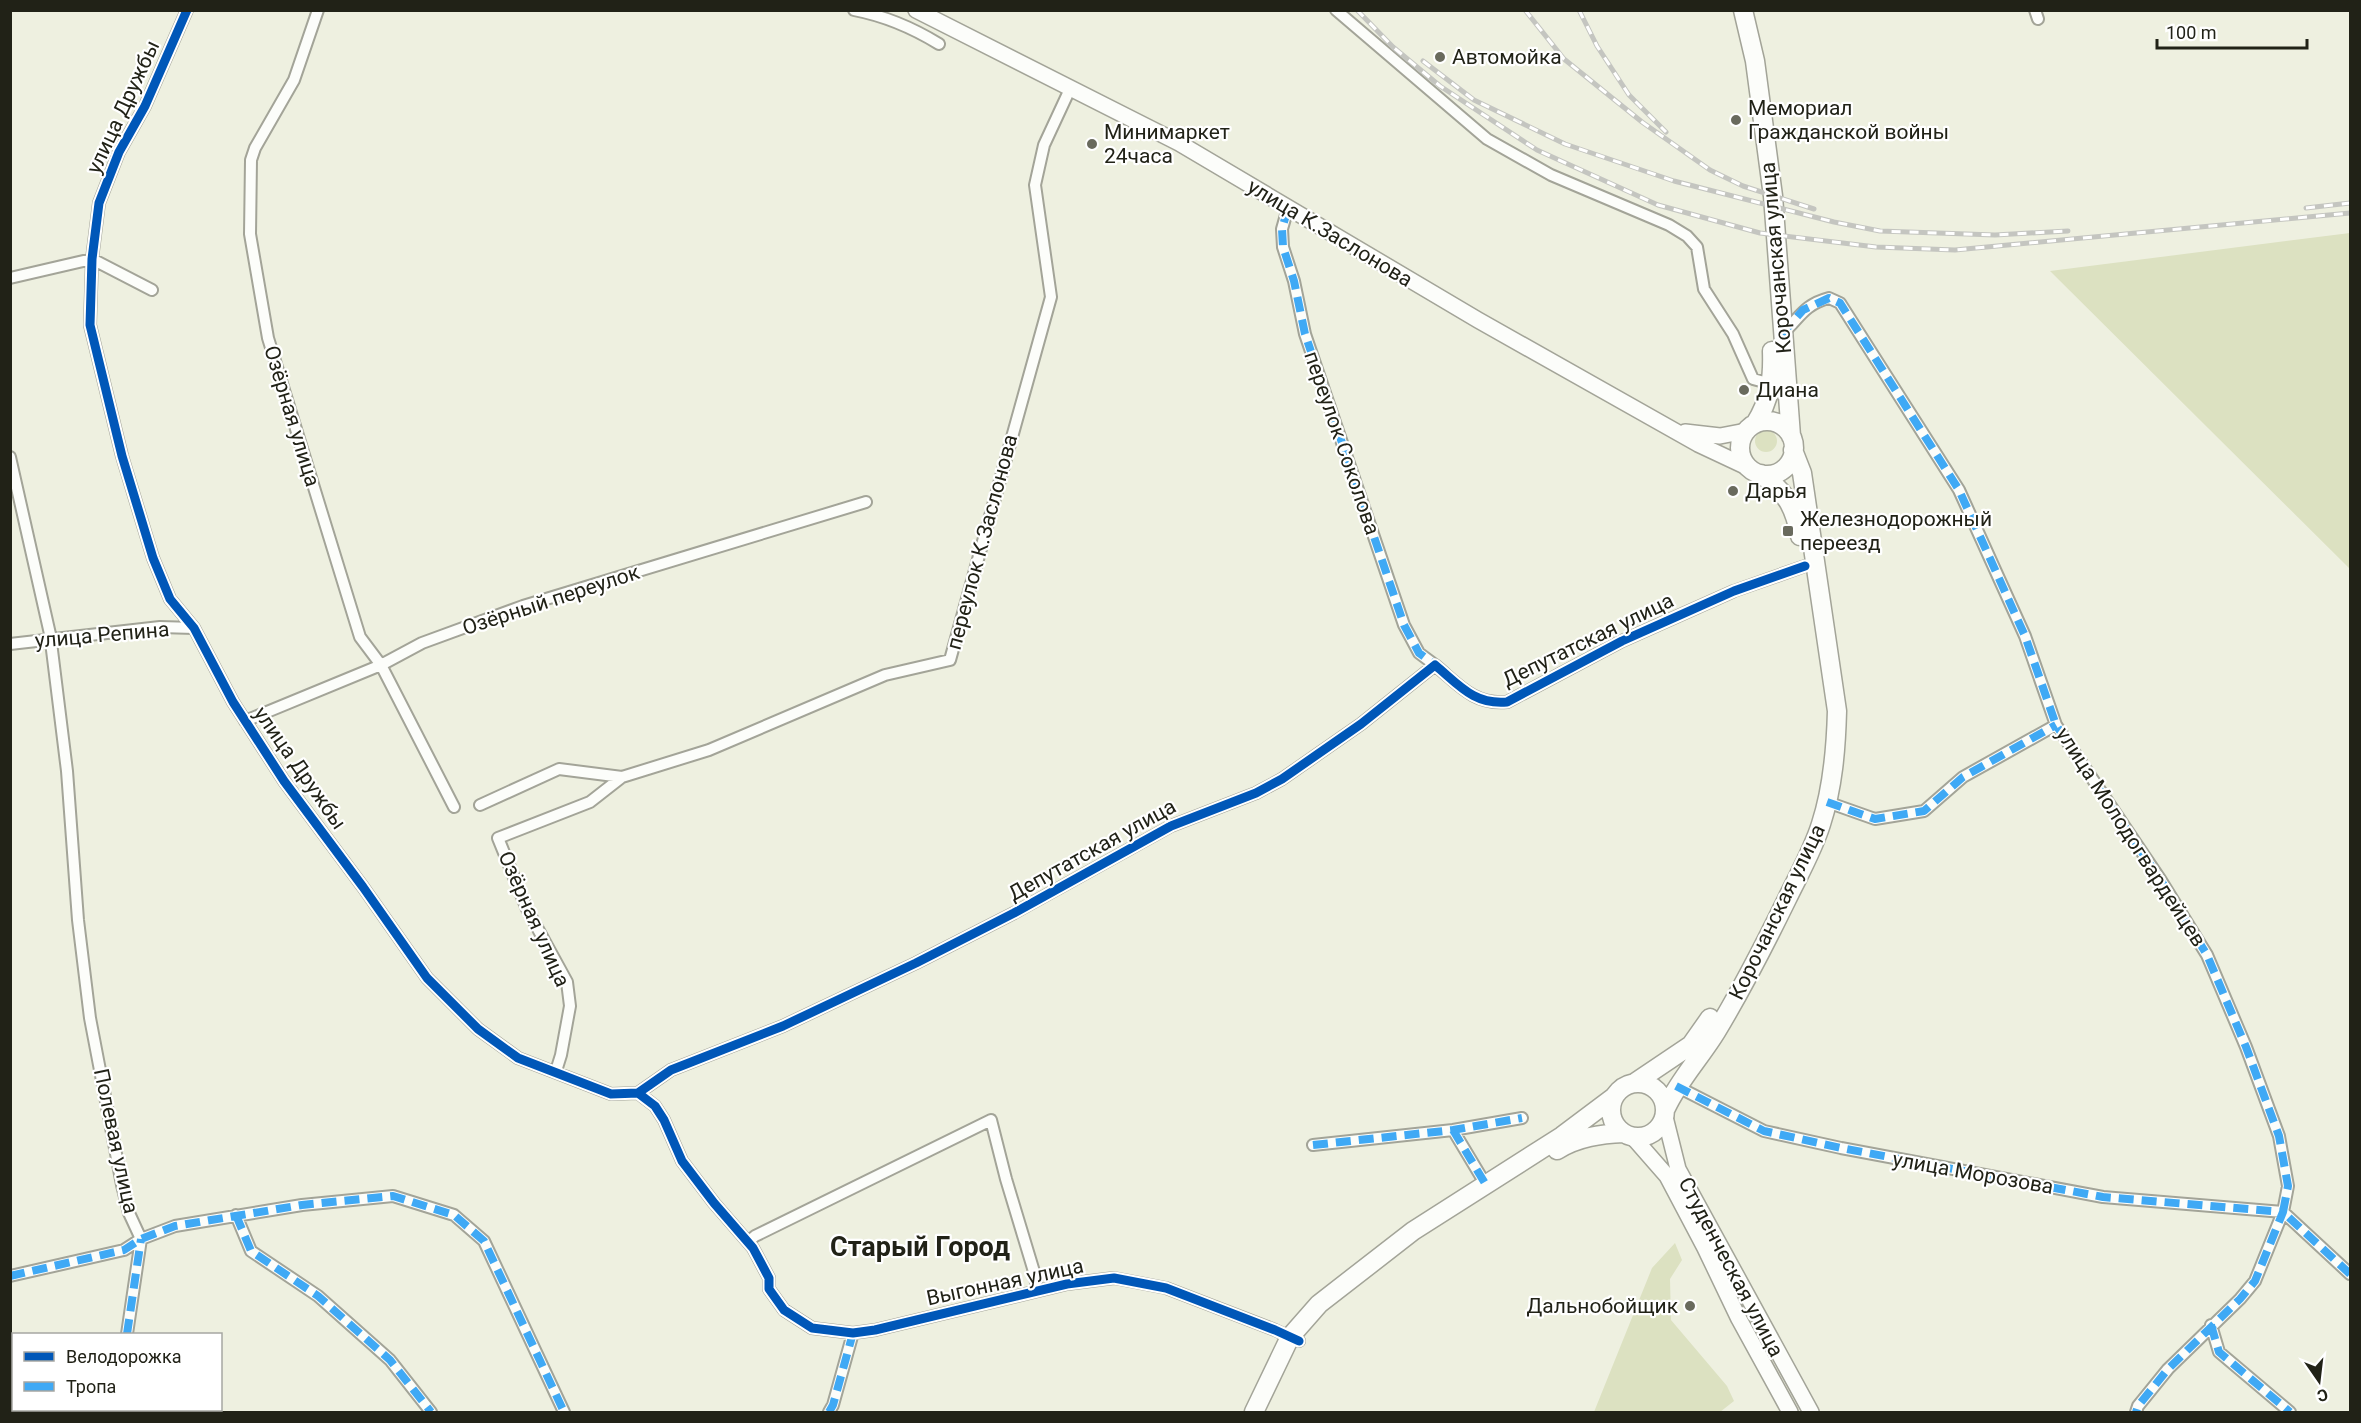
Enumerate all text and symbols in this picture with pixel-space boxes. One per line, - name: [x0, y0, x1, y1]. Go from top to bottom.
- scale bar: [2157, 12, 2307, 50]
- text: 100 m: [2166, 22, 2217, 43]
- street label: улица Дружбы: [82, 37, 164, 177]
- place label: Автомойка: [1452, 45, 1562, 69]
- marker: Автомойка: [1433, 50, 1447, 64]
- place label: Мемориал Гражданской войны: [1748, 96, 1949, 144]
- marker: Мемориал Гражданской войны: [1729, 113, 1743, 127]
- place label: Минимаркет 24часа: [1104, 120, 1230, 168]
- marker: Минимаркет 24часа: [1085, 137, 1099, 151]
- street label: Корочанская улица: [1756, 161, 1796, 355]
- street label: улица К.Заслонова: [1243, 174, 1417, 292]
- street label: Озёрная улица: [259, 343, 325, 489]
- street label: переулок Соколова: [1299, 348, 1385, 538]
- place label: Диана: [1756, 378, 1819, 402]
- marker: Диана: [1737, 383, 1751, 397]
- street label: переулок К.Заслонова: [942, 432, 1022, 652]
- place label: Дарья: [1745, 479, 1807, 503]
- marker: Дарья: [1726, 484, 1740, 498]
- place label: Железнодорожный переезд: [1800, 507, 1992, 555]
- marker: Железнодорожный переезд: [1781, 524, 1795, 538]
- street label: Озёрный переулок: [459, 560, 643, 640]
- street label: Депутатская улица: [1498, 588, 1678, 692]
- street label: улица Репина: [34, 617, 170, 653]
- street label: улица Дружбы: [249, 702, 351, 834]
- street label: улица Молодогвардейцев: [2051, 723, 2211, 951]
- street label: Депутатская улица: [1004, 794, 1180, 906]
- street label: Корочанская улица: [1724, 820, 1830, 1004]
- street label: Озёрная улица: [493, 847, 575, 991]
- street label: Полевая улица: [89, 1066, 143, 1216]
- street label: улица Морозова: [1891, 1147, 2055, 1199]
- street label: Студенческая улица: [1673, 1173, 1789, 1361]
- district label: Старый Город: [830, 1231, 1010, 1263]
- street label: Выгонная улица: [924, 1254, 1086, 1310]
- place label: Дальнобойщик: [1527, 1294, 1679, 1318]
- marker: Дальнобойщик: [1683, 1299, 1697, 1313]
- legend: [12, 1333, 222, 1411]
- text: Велодорожка: [66, 1346, 181, 1367]
- north arrow: [2289, 1351, 2349, 1411]
- text: Тропа: [66, 1376, 116, 1397]
- text: С: [2315, 1385, 2330, 1406]

